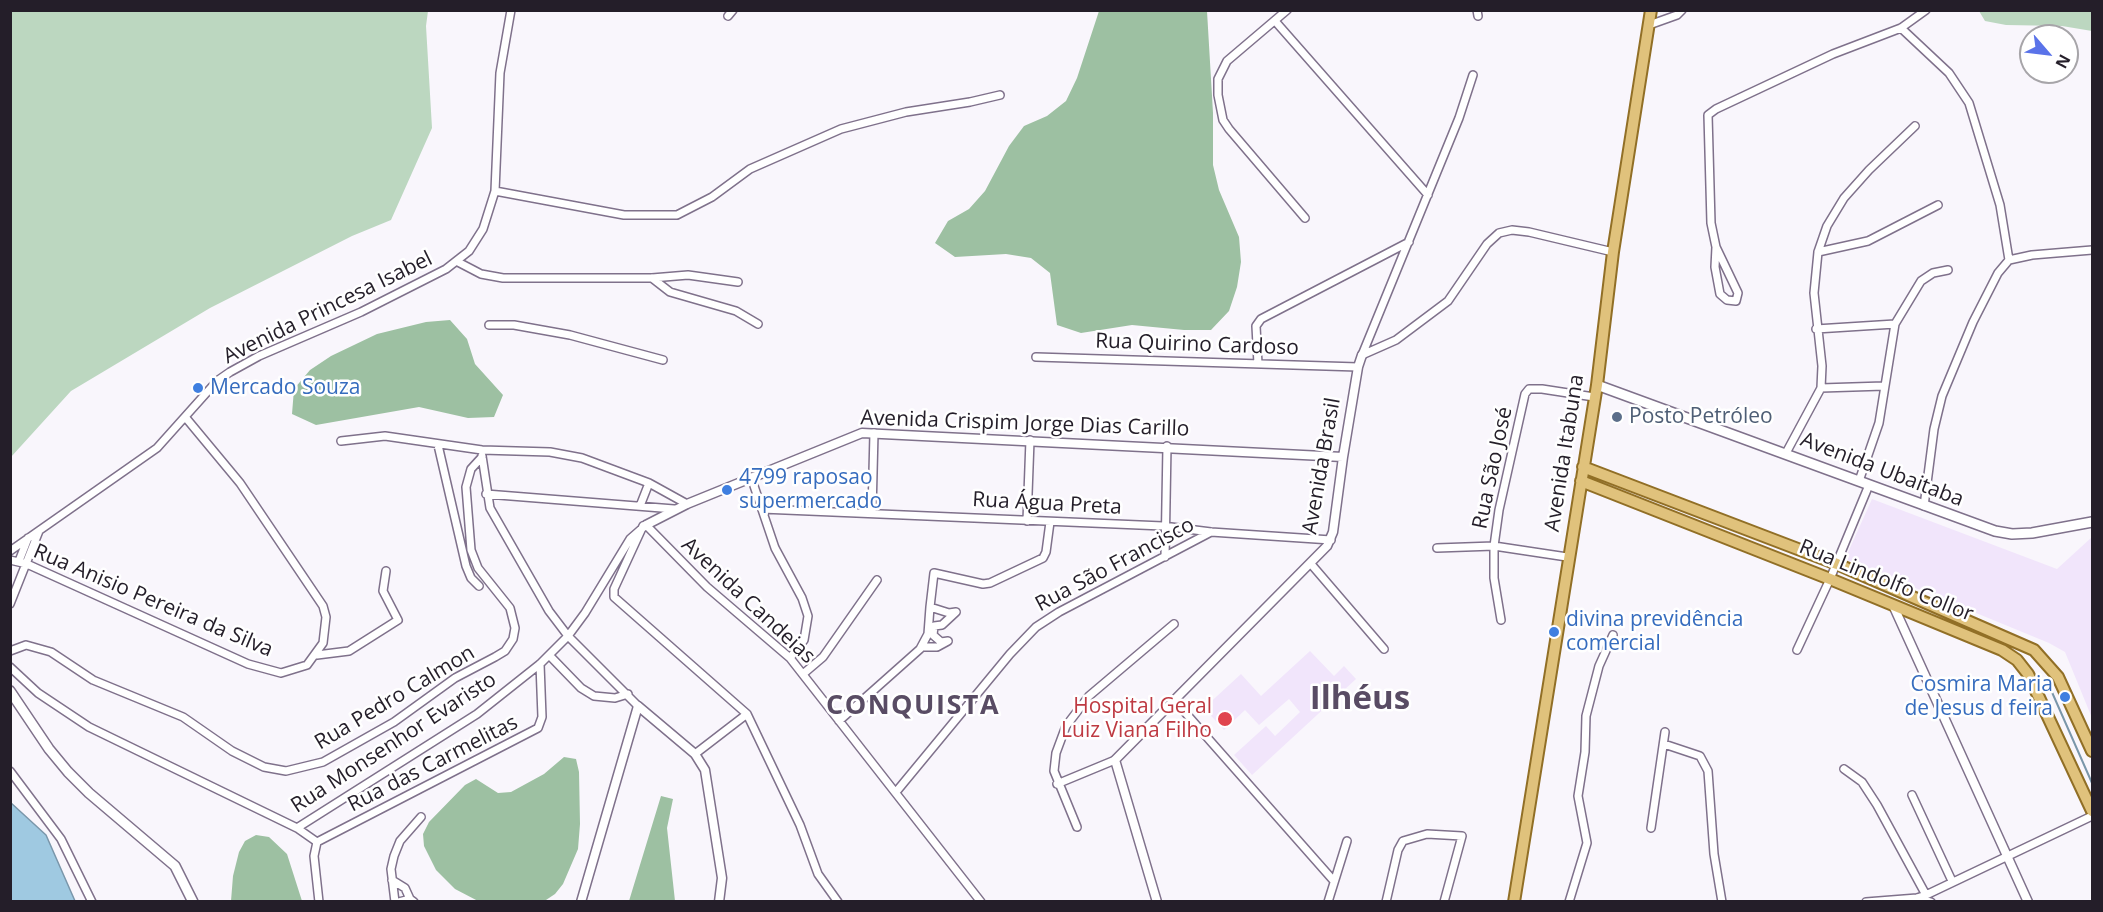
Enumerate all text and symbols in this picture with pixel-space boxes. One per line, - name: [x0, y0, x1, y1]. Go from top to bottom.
- north arrow: [2019, 24, 2079, 84]
- text: N: [2050, 51, 2076, 72]
- street label: Avenida Princesa Isabel: [219, 246, 437, 370]
- street label: Rua Quirino Cardoso: [1095, 329, 1299, 361]
- street label: Avenida Itabuna: [1540, 373, 1590, 533]
- place label: Mercado Souza: [210, 375, 360, 401]
- marker: Mercado Souza: [191, 381, 205, 395]
- street label: Avenida Brasil: [1298, 396, 1346, 536]
- place label: Posto Petróleo: [1629, 404, 1773, 430]
- street label: Rua São José: [1468, 405, 1518, 531]
- street label: Avenida Crispim Jorge Dias Carillo: [860, 406, 1190, 442]
- marker: Posto Petróleo: [1610, 410, 1624, 424]
- street label: Avenida Ubaitaba: [1797, 427, 1967, 513]
- place label: 4799 raposao supermercado: [739, 465, 882, 515]
- marker: 4799 raposao supermercado: [720, 483, 734, 497]
- street label: Rua Água Preta: [972, 487, 1122, 521]
- street label: Rua São Francisco: [1031, 512, 1199, 618]
- street label: Avenida Candeias: [676, 533, 820, 669]
- street label: Rua Lindolfo Collor: [1795, 535, 1977, 627]
- street label: Rua Anisio Pereira da Silva: [29, 539, 277, 663]
- place label: divina previdência comercial: [1566, 607, 1744, 657]
- marker: divina previdência comercial: [1547, 625, 1561, 639]
- street label: Rua Pedro Calmon: [310, 640, 480, 756]
- street label: Rua Monsenhor Evaristo: [287, 667, 501, 819]
- place label: Cosmira Maria de Jesus d feira: [1904, 672, 2053, 722]
- district label: Ilhéus: [1310, 680, 1410, 720]
- district label: CONQUISTA: [826, 690, 1000, 722]
- marker: Cosmira Maria de Jesus d feira: [2058, 690, 2072, 704]
- place label: Hospital Geral Luiz Viana Filho: [1061, 694, 1212, 744]
- street label: Rua das Carmelitas: [344, 710, 522, 818]
- marker: Hospital Geral Luiz Viana Filho: [1216, 710, 1234, 728]

